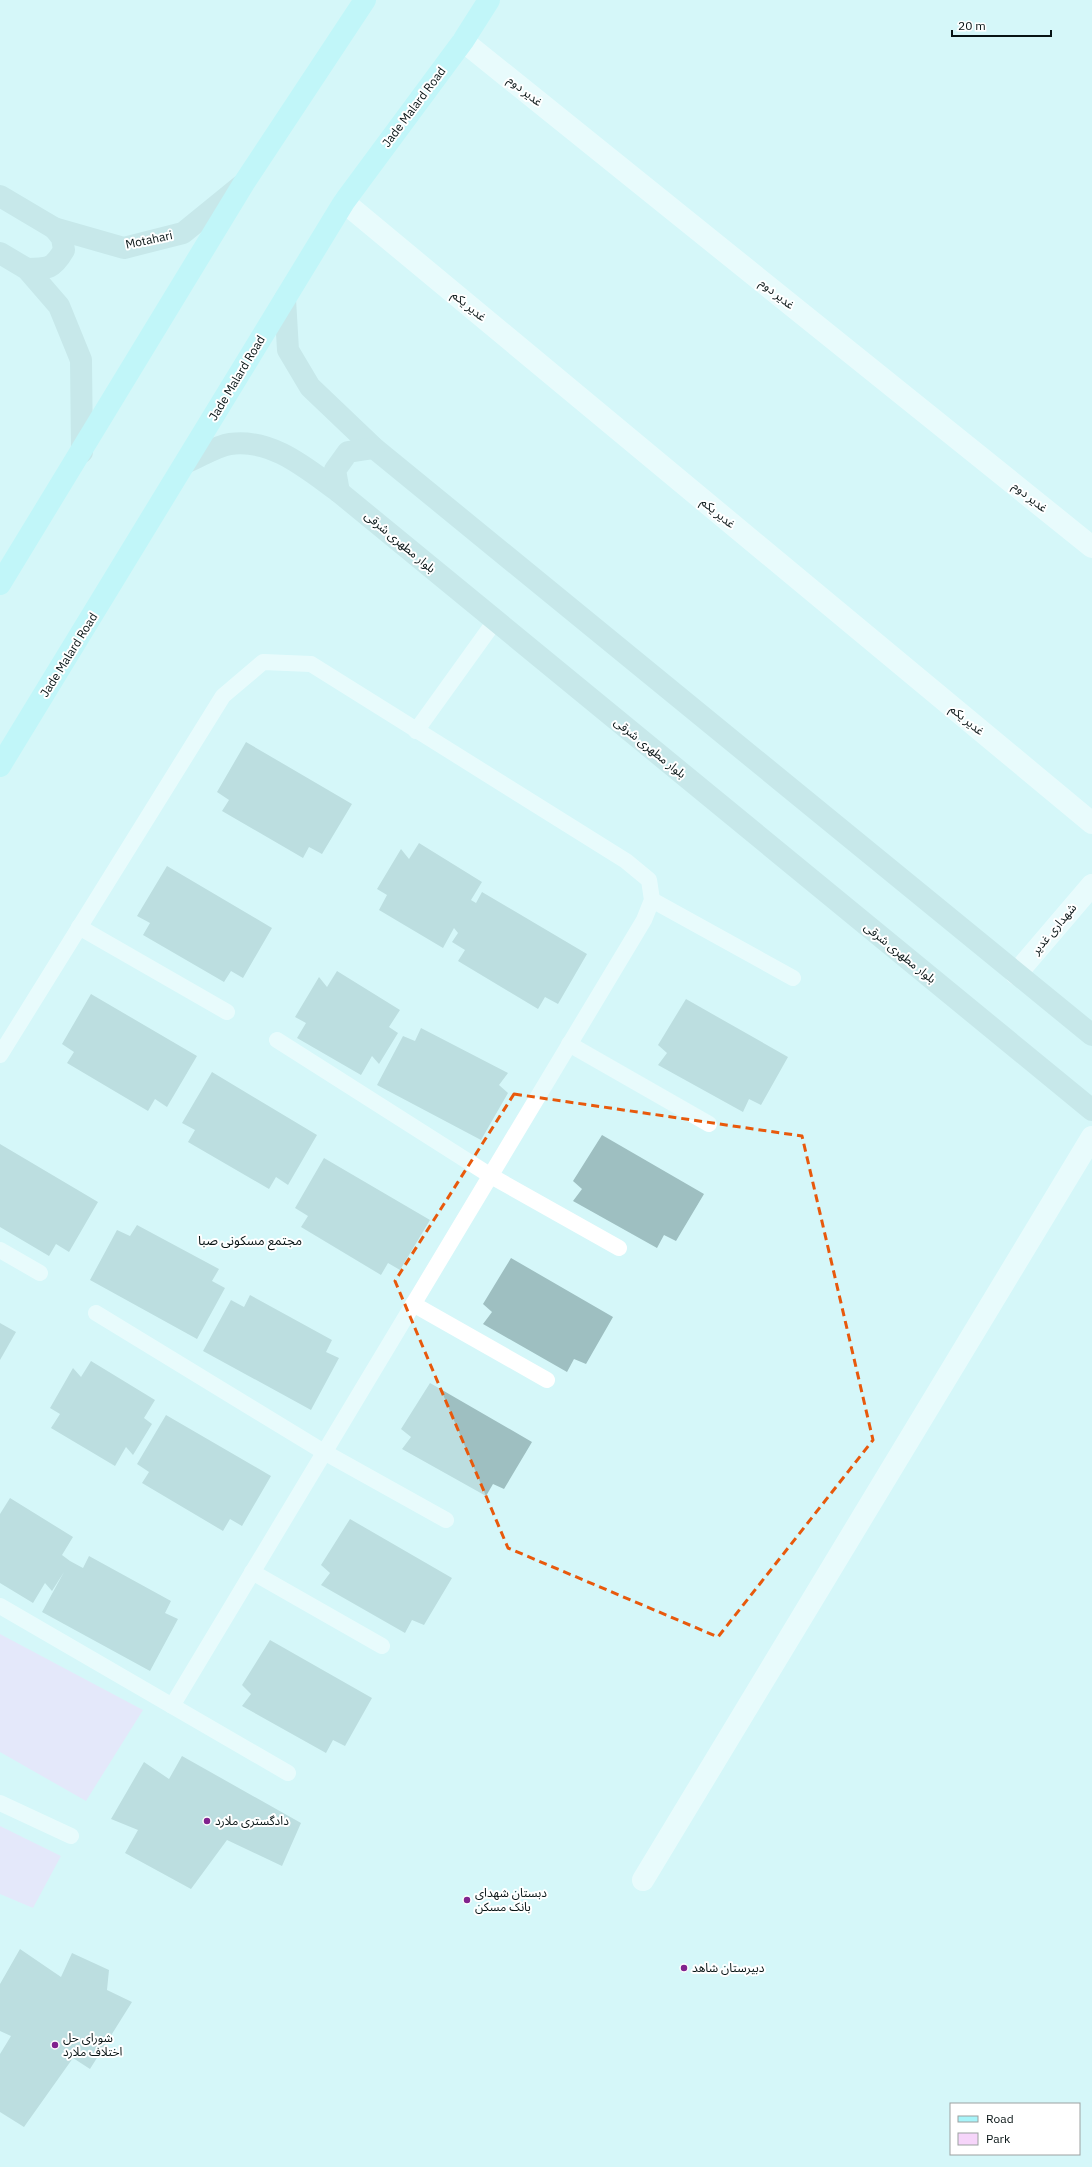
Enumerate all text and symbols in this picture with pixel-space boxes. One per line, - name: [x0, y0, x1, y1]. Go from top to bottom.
- scale bar: [952, 12, 1051, 38]
- text: 20 m: [958, 18, 986, 33]
- street label: Jade Malard Road: [379, 64, 449, 150]
- street label: غدیر دوم: [504, 72, 546, 111]
- street label: Motahari: [124, 227, 174, 252]
- street label: غدیر دوم: [756, 275, 798, 314]
- street label: غدیر یکم: [448, 287, 489, 326]
- street label: Jade Malard Road: [205, 333, 268, 423]
- street label: غدیر دوم: [1009, 478, 1051, 517]
- street label: غدیر یکم: [697, 494, 738, 533]
- street label: بلوار مطهری شرقی: [362, 508, 439, 576]
- street label: Jade Malard Road: [37, 610, 100, 700]
- street label: غدیر یکم: [946, 701, 987, 740]
- street label: بلوار مطهری شرقی: [611, 714, 689, 781]
- street label: شهداری غدیر: [1027, 900, 1079, 958]
- street label: بلوار مطهری شرقی: [861, 919, 939, 986]
- district label: مجتمع مسکونی صبا: [198, 1232, 302, 1251]
- place label: دادگستری ملارد: [215, 1813, 289, 1828]
- marker: دادگستری ملارد: [202, 1816, 212, 1826]
- place label: دبستان شهدای بانک مسکن: [475, 1885, 547, 1914]
- marker: دبستان شهدای بانک مسکن: [462, 1895, 472, 1905]
- place label: دبیرستان شاهد: [692, 1960, 765, 1975]
- marker: دبیرستان شاهد: [679, 1963, 689, 1973]
- place label: شورای حل اختلاف ملارد: [63, 2030, 123, 2059]
- marker: شورای حل اختلاف ملارد: [50, 2040, 60, 2050]
- legend: [950, 2103, 1080, 2155]
- text: Road: [986, 2111, 1014, 2126]
- text: Park: [986, 2131, 1011, 2146]

